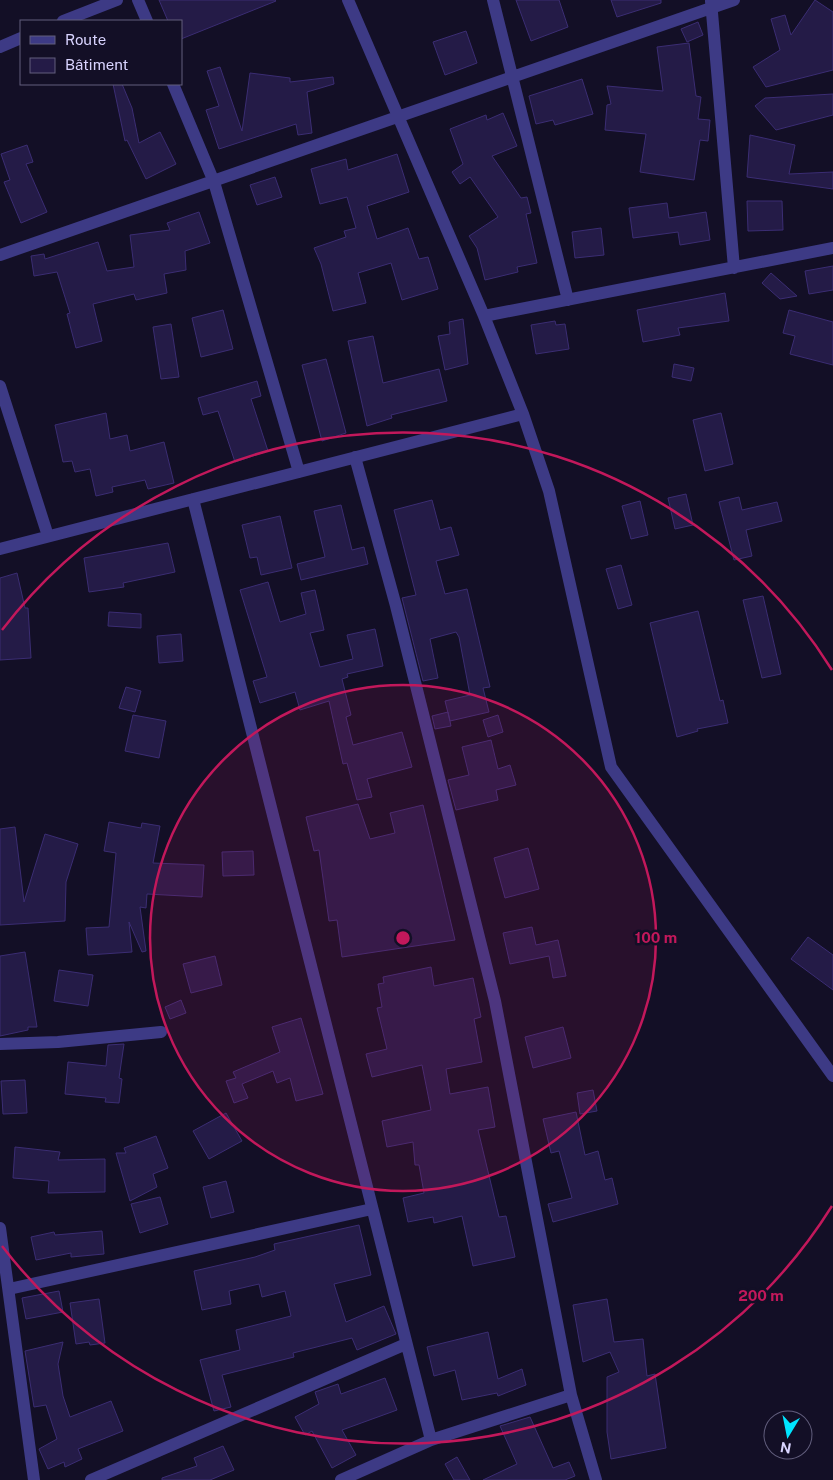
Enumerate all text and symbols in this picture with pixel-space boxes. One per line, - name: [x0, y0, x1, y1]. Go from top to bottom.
- legend: [20, 20, 182, 85]
- text: Route: [65, 31, 106, 48]
- text: Bâtiment: [65, 56, 128, 73]
- centre of rings: [394, 929, 412, 947]
- text: 100 m: [635, 929, 677, 946]
- text: 200 m: [738, 1287, 784, 1304]
- north arrow: [763, 1410, 813, 1460]
- text: N: [779, 1439, 793, 1457]

